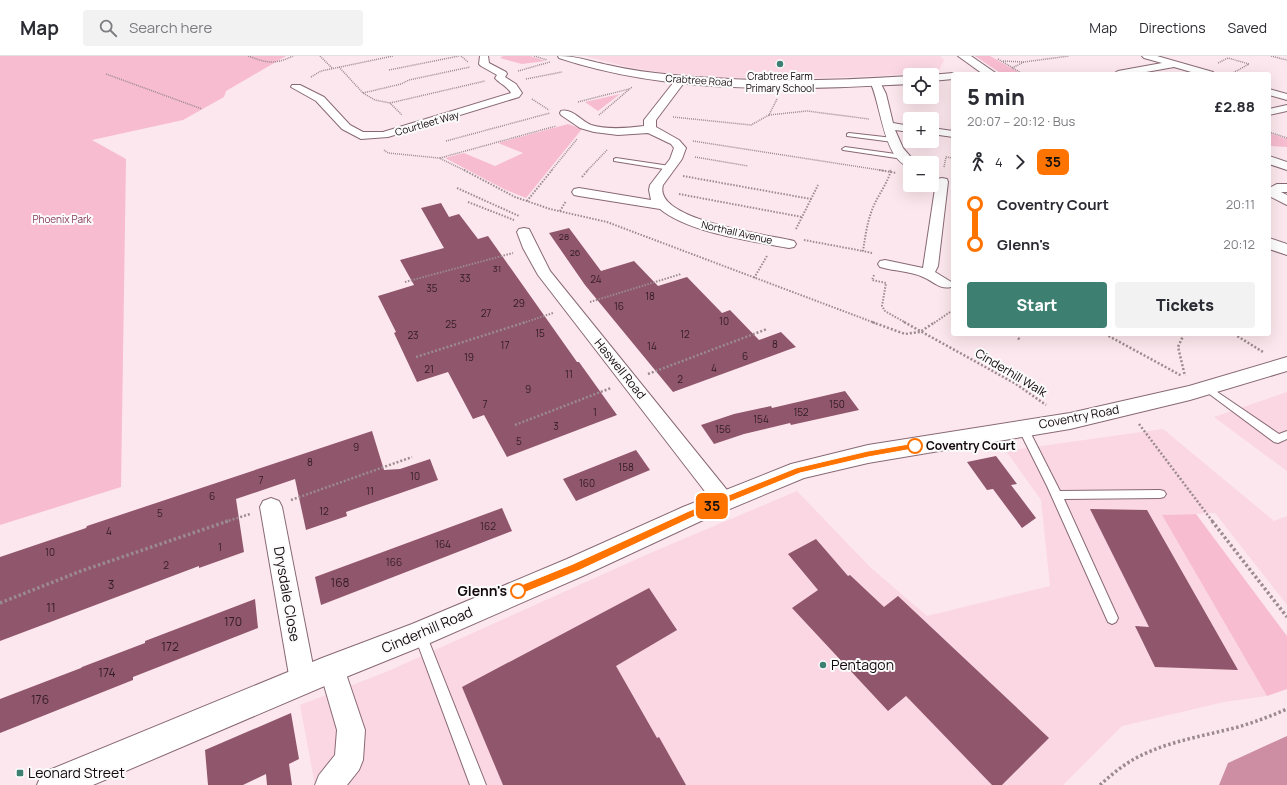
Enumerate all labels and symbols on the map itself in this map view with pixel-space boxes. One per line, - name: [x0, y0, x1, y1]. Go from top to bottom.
- marker: Crabtree Farm Primary School: [775, 59, 785, 69]
- place label: Crabtree Farm Primary School: [746, 69, 814, 95]
- street label: Crabtree Road: [665, 71, 733, 89]
- street label: Courtleet Way: [393, 107, 461, 139]
- park label: Phoenix Park: [32, 212, 93, 226]
- street label: Northall Avenue: [700, 217, 774, 247]
- house number: 28: [559, 230, 569, 243]
- house number: 26: [570, 246, 581, 259]
- house number: 31: [493, 262, 501, 275]
- house number: 33: [459, 271, 471, 285]
- house number: 24: [590, 272, 602, 286]
- house number: 35: [426, 281, 438, 295]
- house number: 18: [645, 289, 655, 303]
- house number: 29: [513, 296, 525, 310]
- house number: 16: [614, 299, 624, 313]
- house number: 27: [481, 306, 491, 320]
- house number: 10: [719, 314, 729, 328]
- house number: 25: [445, 317, 457, 331]
- house number: 15: [535, 326, 545, 340]
- house number: 12: [680, 327, 690, 341]
- house number: 23: [407, 328, 419, 342]
- street label: Haswell Road: [591, 335, 650, 403]
- house number: 8: [772, 337, 778, 351]
- house number: 17: [501, 338, 509, 352]
- house number: 14: [647, 339, 657, 353]
- street label: Cinderhill Walk: [972, 344, 1051, 401]
- house number: 6: [742, 349, 748, 363]
- house number: 19: [464, 350, 474, 364]
- house number: 4: [711, 361, 717, 375]
- house number: 21: [424, 362, 434, 376]
- house number: 11: [565, 367, 573, 381]
- house number: 2: [677, 372, 683, 386]
- house number: 9: [525, 382, 531, 396]
- house number: 7: [482, 397, 488, 411]
- house number: 150: [829, 397, 845, 411]
- street label: Coventry Road: [1037, 400, 1121, 433]
- house number: 1: [593, 405, 597, 419]
- house number: 152: [793, 405, 809, 419]
- house number: 154: [753, 412, 769, 426]
- house number: 3: [553, 419, 559, 433]
- house number: 156: [715, 422, 731, 436]
- house number: 5: [516, 434, 522, 448]
- place label: Coventry Court: [926, 437, 1016, 454]
- marker: Coventry Court: [907, 438, 923, 454]
- house number: 9: [353, 440, 359, 454]
- house number: 8: [307, 455, 313, 469]
- house number: 158: [618, 460, 634, 474]
- house number: 10: [410, 469, 420, 483]
- house number: 7: [258, 473, 264, 487]
- house number: 160: [579, 476, 595, 490]
- house number: 11: [366, 484, 374, 498]
- house number: 6: [209, 489, 215, 503]
- line badge: 35: [694, 493, 730, 519]
- house number: 12: [319, 504, 329, 518]
- house number: 5: [157, 506, 163, 520]
- house number: 162: [480, 519, 496, 533]
- house number: 4: [106, 524, 112, 538]
- house number: 164: [435, 537, 451, 551]
- house number: 1: [218, 540, 222, 554]
- house number: 10: [45, 545, 55, 559]
- street label: Drysdale Close: [270, 545, 305, 643]
- house number: 166: [386, 555, 402, 569]
- house number: 2: [163, 558, 169, 572]
- house number: 168: [330, 574, 350, 591]
- house number: 3: [108, 576, 114, 593]
- place label: Glenn's: [458, 581, 507, 600]
- marker: Glenn's: [510, 583, 526, 599]
- house number: 11: [46, 599, 56, 616]
- street label: Cinderhill Road: [378, 602, 475, 657]
- house number: 170: [224, 613, 242, 630]
- house number: 172: [161, 638, 179, 655]
- place label: Pentagon: [831, 655, 894, 674]
- marker: Pentagon: [818, 660, 828, 670]
- house number: 174: [98, 664, 116, 681]
- house number: 176: [31, 691, 49, 708]
- place label: Leonard Street: [28, 763, 125, 782]
- marker: Leonard Street: [15, 768, 25, 778]

